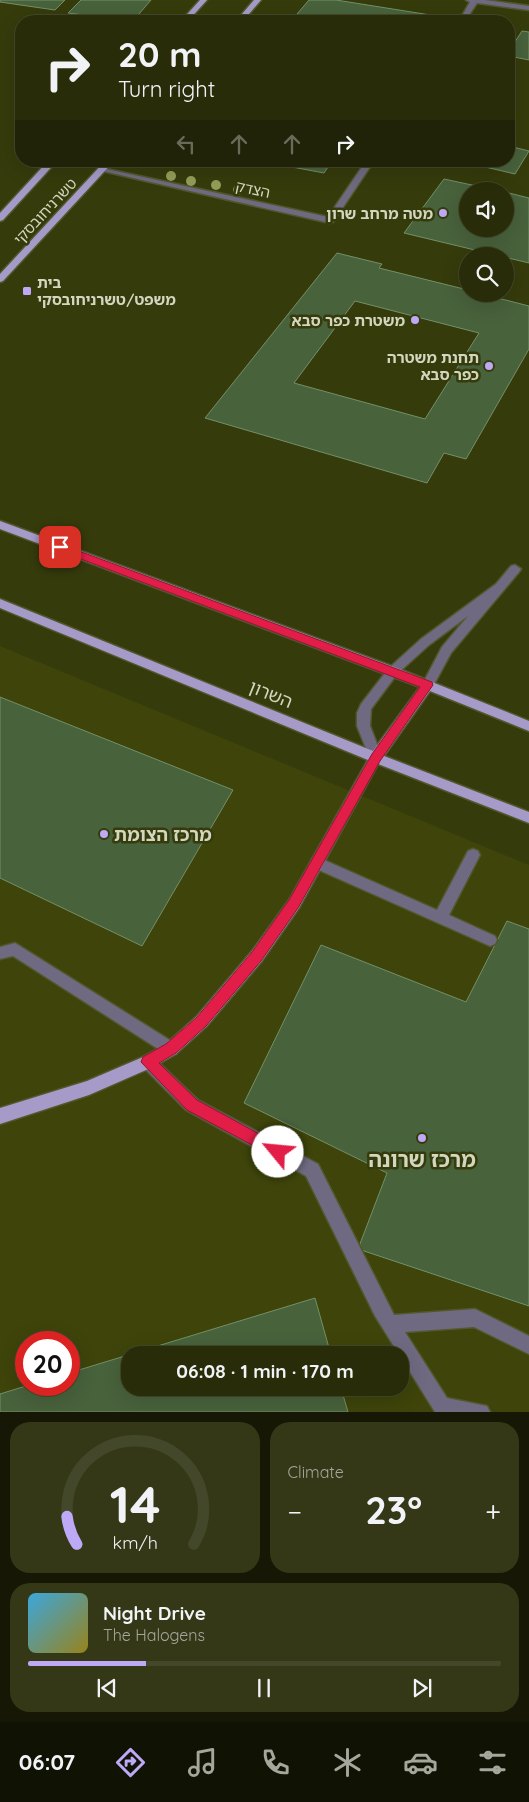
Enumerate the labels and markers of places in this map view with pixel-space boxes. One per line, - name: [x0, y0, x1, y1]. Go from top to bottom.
- place label: מטה מרחב שרון: [326, 204, 433, 223]
- marker: מטה מרחב שרון: [437, 207, 449, 219]
- place label: בית משפט/טשרניחובסקי: [37, 273, 176, 309]
- marker: בית משפט/טשרניחובסקי: [21, 285, 33, 297]
- place label: משטרת כפר סבא: [292, 311, 405, 330]
- marker: משטרת כפר סבא: [409, 314, 421, 326]
- place label: תחנת משטרה כפר סבא: [387, 348, 479, 384]
- marker: תחנת משטרה כפר סבא: [483, 360, 495, 372]
- pin: [39, 526, 81, 568]
- place label: מרכז הצומת: [114, 823, 212, 846]
- marker: מרכז הצומת: [98, 828, 110, 840]
- marker: מרכז שרונה: [416, 1132, 428, 1144]
- place label: מרכז שרונה: [368, 1146, 476, 1172]

